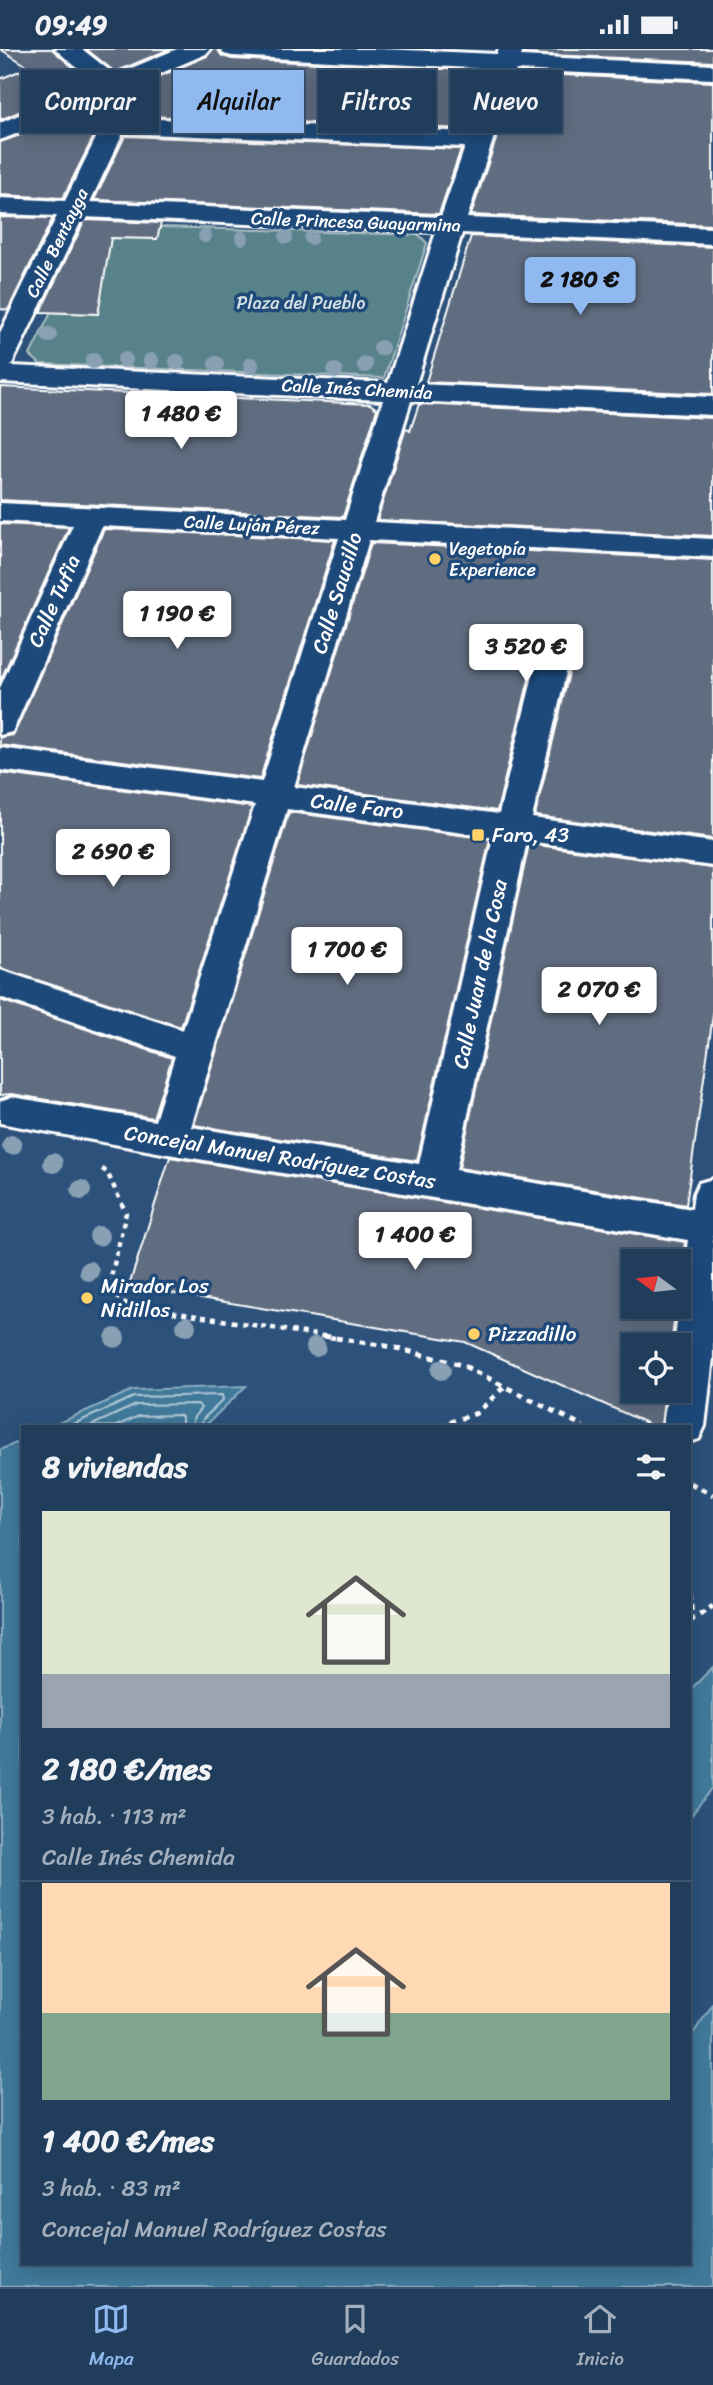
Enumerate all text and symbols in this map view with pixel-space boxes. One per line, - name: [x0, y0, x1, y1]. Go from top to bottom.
- text: 09:49: [35, 2, 107, 48]
- chip: Comprar: [21, 70, 159, 133]
- chip: Alquilar: [173, 70, 304, 133]
- chip: Filtros: [318, 70, 436, 133]
- chip: Nuevo: [450, 70, 562, 133]
- street label: Calle Bentayga: [17, 182, 98, 303]
- street label: Calle Princesa Guayarmina: [251, 202, 461, 242]
- pin: 2 180 €: [515, 257, 645, 317]
- text: 2 180 €: [541, 259, 619, 300]
- park label: Plaza del Pueblo: [237, 287, 365, 319]
- street label: Calle Inés Chemida: [281, 369, 433, 409]
- pin: 1 480 €: [116, 391, 246, 451]
- text: 1 480 €: [141, 393, 221, 434]
- street label: Calle Luján Pérez: [183, 505, 321, 545]
- street label: Calle Saucillo: [300, 527, 374, 659]
- place label: Vegetopía Experience: [449, 533, 536, 586]
- street label: Calle Tufia: [17, 548, 92, 654]
- marker: Vegetopía Experience: [427, 551, 443, 567]
- pin: 1 190 €: [112, 591, 242, 651]
- text: 1 190 €: [139, 593, 215, 634]
- pin: 3 520 €: [461, 625, 591, 684]
- text: 3 520 €: [485, 626, 567, 667]
- street label: Calle Faro: [308, 781, 406, 831]
- place label: Faro, 43: [492, 816, 569, 854]
- marker: Faro, 43: [470, 827, 486, 843]
- pin: 2 690 €: [48, 829, 178, 889]
- text: 2 690 €: [72, 831, 154, 872]
- street label: Calle Juan de la Cosa: [441, 875, 519, 1072]
- pin: 1 700 €: [282, 927, 412, 987]
- text: 1 700 €: [307, 929, 387, 970]
- pin: 2 070 €: [534, 967, 664, 1027]
- text: 2 070 €: [558, 969, 640, 1010]
- street label: Concejal Manuel Rodríguez Costas: [122, 1114, 439, 1200]
- pin: 1 400 €: [350, 1213, 480, 1272]
- text: 1 400 €: [375, 1214, 455, 1255]
- north arrow: [621, 1249, 691, 1319]
- map controls: [621, 1249, 691, 1403]
- place label: Mirador Los Nidillos: [101, 1267, 209, 1329]
- marker: Mirador Los Nidillos: [79, 1290, 95, 1306]
- place label: Pizzadillo: [488, 1315, 577, 1353]
- marker: Pizzadillo: [466, 1326, 482, 1342]
- button: locate: [621, 1333, 691, 1403]
- text: 8 viviendas: [42, 1440, 188, 1494]
- icon: filters: [632, 1448, 670, 1486]
- icon: home: [293, 1557, 419, 1683]
- text: 2 180 €/mes: [42, 1742, 212, 1796]
- text: 3 hab. · 113 m²: [42, 1796, 187, 1837]
- text: Calle Inés Chemida: [42, 1837, 235, 1878]
- icon: home: [293, 1929, 419, 2055]
- text: 1 400 €/mes: [42, 2114, 214, 2168]
- text: 3 hab. · 83 m²: [42, 2168, 181, 2209]
- text: Concejal Manuel Rodríguez Costas: [42, 2209, 387, 2250]
- tab: Mapa: [89, 2300, 134, 2375]
- tab: Guardados: [312, 2300, 399, 2375]
- tab: Inicio: [577, 2300, 624, 2375]

